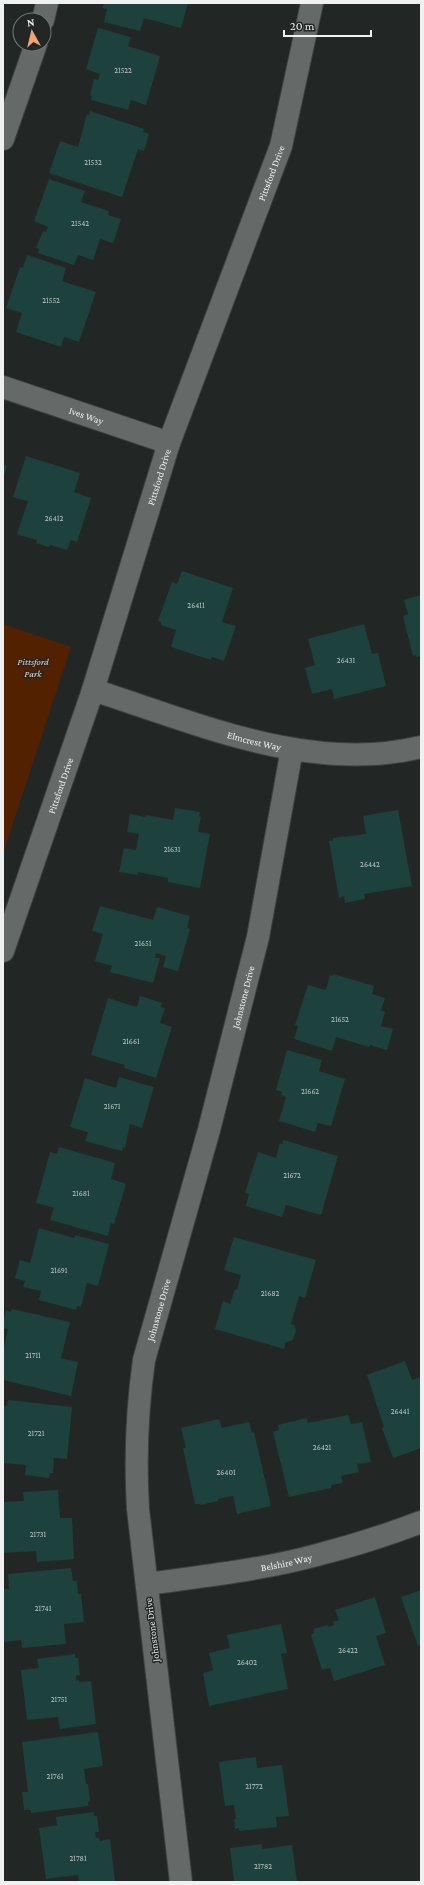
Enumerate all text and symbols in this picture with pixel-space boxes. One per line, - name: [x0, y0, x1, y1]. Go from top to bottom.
- north arrow: [12, 12, 52, 52]
- scale bar: [284, 12, 371, 38]
- text: N: [26, 16, 36, 29]
- text: 20 m: [290, 19, 315, 33]
- house number: 21522: [114, 66, 132, 75]
- street label: Pittsford Drive: [255, 143, 286, 202]
- house number: 21532: [84, 158, 102, 167]
- house number: 21542: [71, 219, 89, 228]
- house number: 21552: [42, 296, 60, 305]
- street label: Ives Way: [68, 404, 105, 426]
- street label: Pittsford Drive: [145, 447, 173, 506]
- house number: 26412: [45, 514, 63, 523]
- house number: 26411: [187, 601, 205, 610]
- park label: Pittsford Park: [17, 656, 49, 679]
- house number: 26431: [337, 656, 356, 665]
- street label: Elmcrest Way: [226, 728, 282, 752]
- street label: Pittsford Drive: [45, 756, 75, 815]
- house number: 21631: [164, 845, 181, 854]
- house number: 26442: [360, 860, 380, 869]
- house number: 21651: [135, 939, 152, 948]
- street label: Johnstone Drive: [229, 964, 256, 1031]
- house number: 21652: [331, 1015, 349, 1024]
- house number: 21661: [122, 1037, 140, 1046]
- house number: 21662: [301, 1087, 319, 1096]
- house number: 21671: [104, 1102, 121, 1111]
- house number: 21672: [283, 1171, 301, 1180]
- house number: 21681: [72, 1189, 90, 1198]
- house number: 21691: [50, 1266, 68, 1275]
- street label: Johnstone Drive: [144, 1277, 172, 1343]
- house number: 21682: [261, 1289, 279, 1298]
- house number: 21711: [25, 1351, 41, 1360]
- house number: 26441: [391, 1407, 410, 1416]
- house number: 21721: [28, 1429, 45, 1438]
- house number: 26421: [313, 1443, 332, 1452]
- house number: 26401: [216, 1468, 236, 1477]
- house number: 21731: [30, 1530, 47, 1539]
- street label: Belshire Way: [260, 1551, 313, 1573]
- street label: Johnstone Drive: [143, 1597, 161, 1664]
- house number: 21741: [35, 1604, 52, 1613]
- house number: 26422: [338, 1646, 358, 1655]
- house number: 26402: [237, 1658, 257, 1667]
- house number: 21751: [51, 1695, 68, 1704]
- house number: 21761: [47, 1772, 64, 1781]
- house number: 21772: [245, 1782, 263, 1791]
- house number: 21781: [69, 1854, 87, 1863]
- house number: 21782: [254, 1862, 272, 1871]

